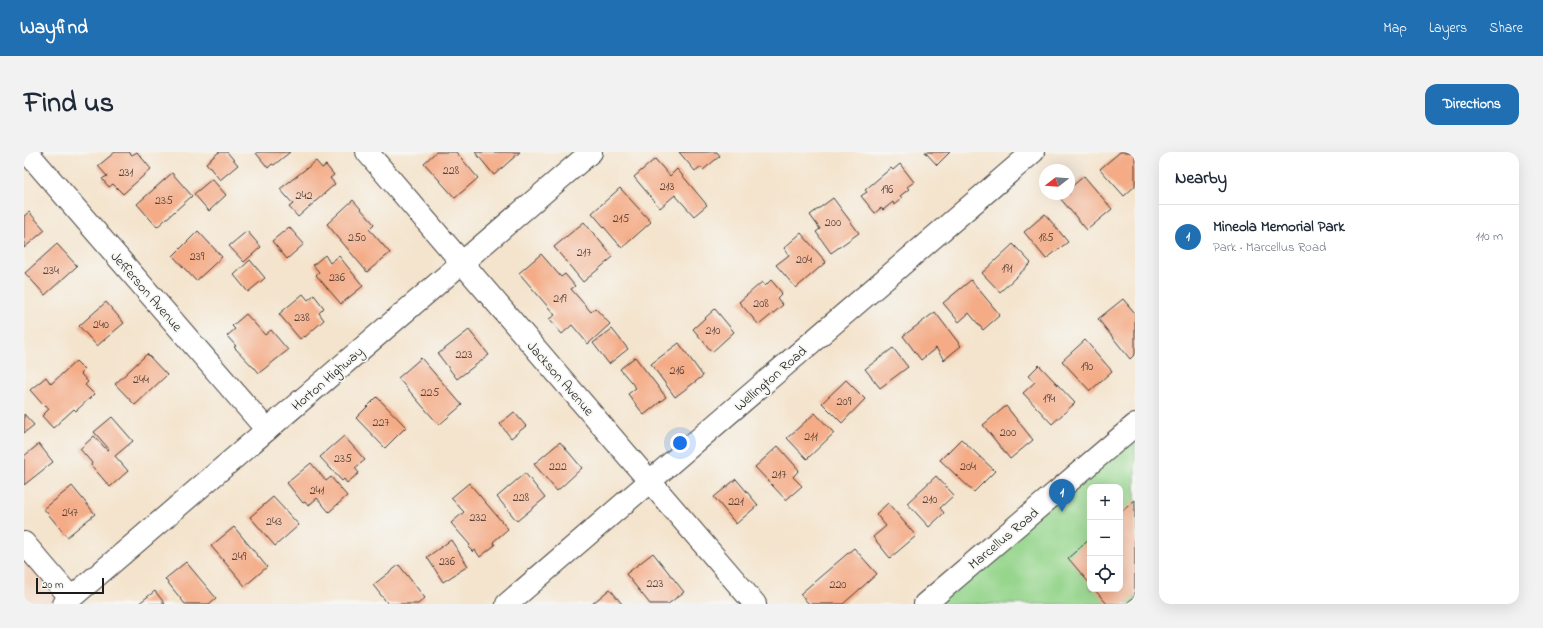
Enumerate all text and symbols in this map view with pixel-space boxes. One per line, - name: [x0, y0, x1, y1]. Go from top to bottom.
- text: Wayfind: [20, 15, 88, 42]
- text: Map: [1383, 18, 1407, 39]
- text: Layers: [1429, 18, 1467, 39]
- text: Share: [1489, 18, 1523, 39]
- text: Find us: [24, 84, 114, 125]
- button: Directions: [1425, 84, 1519, 125]
- house number: 228: [443, 162, 460, 180]
- house number: 231: [119, 164, 134, 182]
- north arrow: [1039, 164, 1075, 200]
- text: Nearby: [1175, 166, 1227, 191]
- house number: 213: [660, 178, 674, 196]
- house number: 196: [881, 181, 894, 199]
- house number: 242: [296, 187, 312, 205]
- house number: 235: [155, 192, 173, 210]
- house number: 215: [613, 210, 629, 228]
- house number: 200: [825, 214, 841, 232]
- text: Mineola Memorial Park: [1213, 216, 1345, 238]
- text: 1: [1186, 227, 1190, 246]
- text: 110 m: [1476, 227, 1503, 246]
- house number: 250: [348, 229, 366, 247]
- house number: 185: [1038, 229, 1054, 247]
- text: Park · Marcellus Road: [1213, 238, 1326, 257]
- house number: 217: [577, 244, 591, 262]
- street label: Jefferson Avenue: [105, 247, 187, 337]
- house number: 239: [190, 248, 205, 266]
- house number: 204: [796, 251, 812, 269]
- house number: 191: [1001, 260, 1013, 278]
- house number: 234: [43, 262, 59, 280]
- house number: 236: [329, 269, 346, 287]
- house number: 219: [553, 290, 567, 308]
- house number: 208: [753, 295, 769, 313]
- house number: 238: [294, 309, 310, 327]
- house number: 240: [93, 316, 109, 334]
- house number: 210: [706, 322, 720, 340]
- street label: Jackson Avenue: [521, 337, 599, 422]
- street label: Wellington Road: [730, 341, 813, 417]
- street label: Horton Highway: [287, 342, 370, 417]
- house number: 223: [456, 346, 472, 364]
- house number: 190: [1081, 358, 1093, 376]
- house number: 216: [669, 362, 685, 380]
- house number: 244: [133, 371, 149, 389]
- house number: 225: [421, 384, 440, 402]
- house number: 194: [1043, 390, 1055, 408]
- house number: 209: [837, 393, 852, 411]
- house number: 227: [373, 414, 389, 432]
- house number: 200: [1000, 424, 1016, 442]
- house number: 211: [804, 428, 818, 446]
- your location: [670, 433, 690, 453]
- house number: 235: [334, 450, 352, 468]
- house number: 222: [549, 458, 567, 476]
- house number: 204: [960, 458, 976, 476]
- house number: 217: [772, 466, 786, 484]
- pin: 1: [1049, 479, 1075, 512]
- house number: 241: [310, 482, 325, 500]
- map controls: [1087, 484, 1123, 592]
- button: +: [1087, 484, 1123, 520]
- house number: 228: [513, 489, 530, 507]
- house number: 210: [923, 491, 937, 509]
- house number: 221: [728, 493, 744, 511]
- street label: Marcellus Road: [964, 503, 1044, 575]
- house number: 247: [62, 504, 78, 522]
- house number: 232: [470, 509, 486, 527]
- house number: 243: [266, 513, 282, 531]
- button: −: [1087, 520, 1123, 556]
- house number: 249: [232, 548, 247, 566]
- house number: 236: [439, 553, 456, 571]
- button: locate: [1087, 556, 1123, 592]
- house number: 223: [647, 575, 663, 593]
- scale bar: [36, 576, 104, 595]
- house number: 220: [829, 576, 847, 594]
- text: 20 m: [42, 577, 64, 593]

